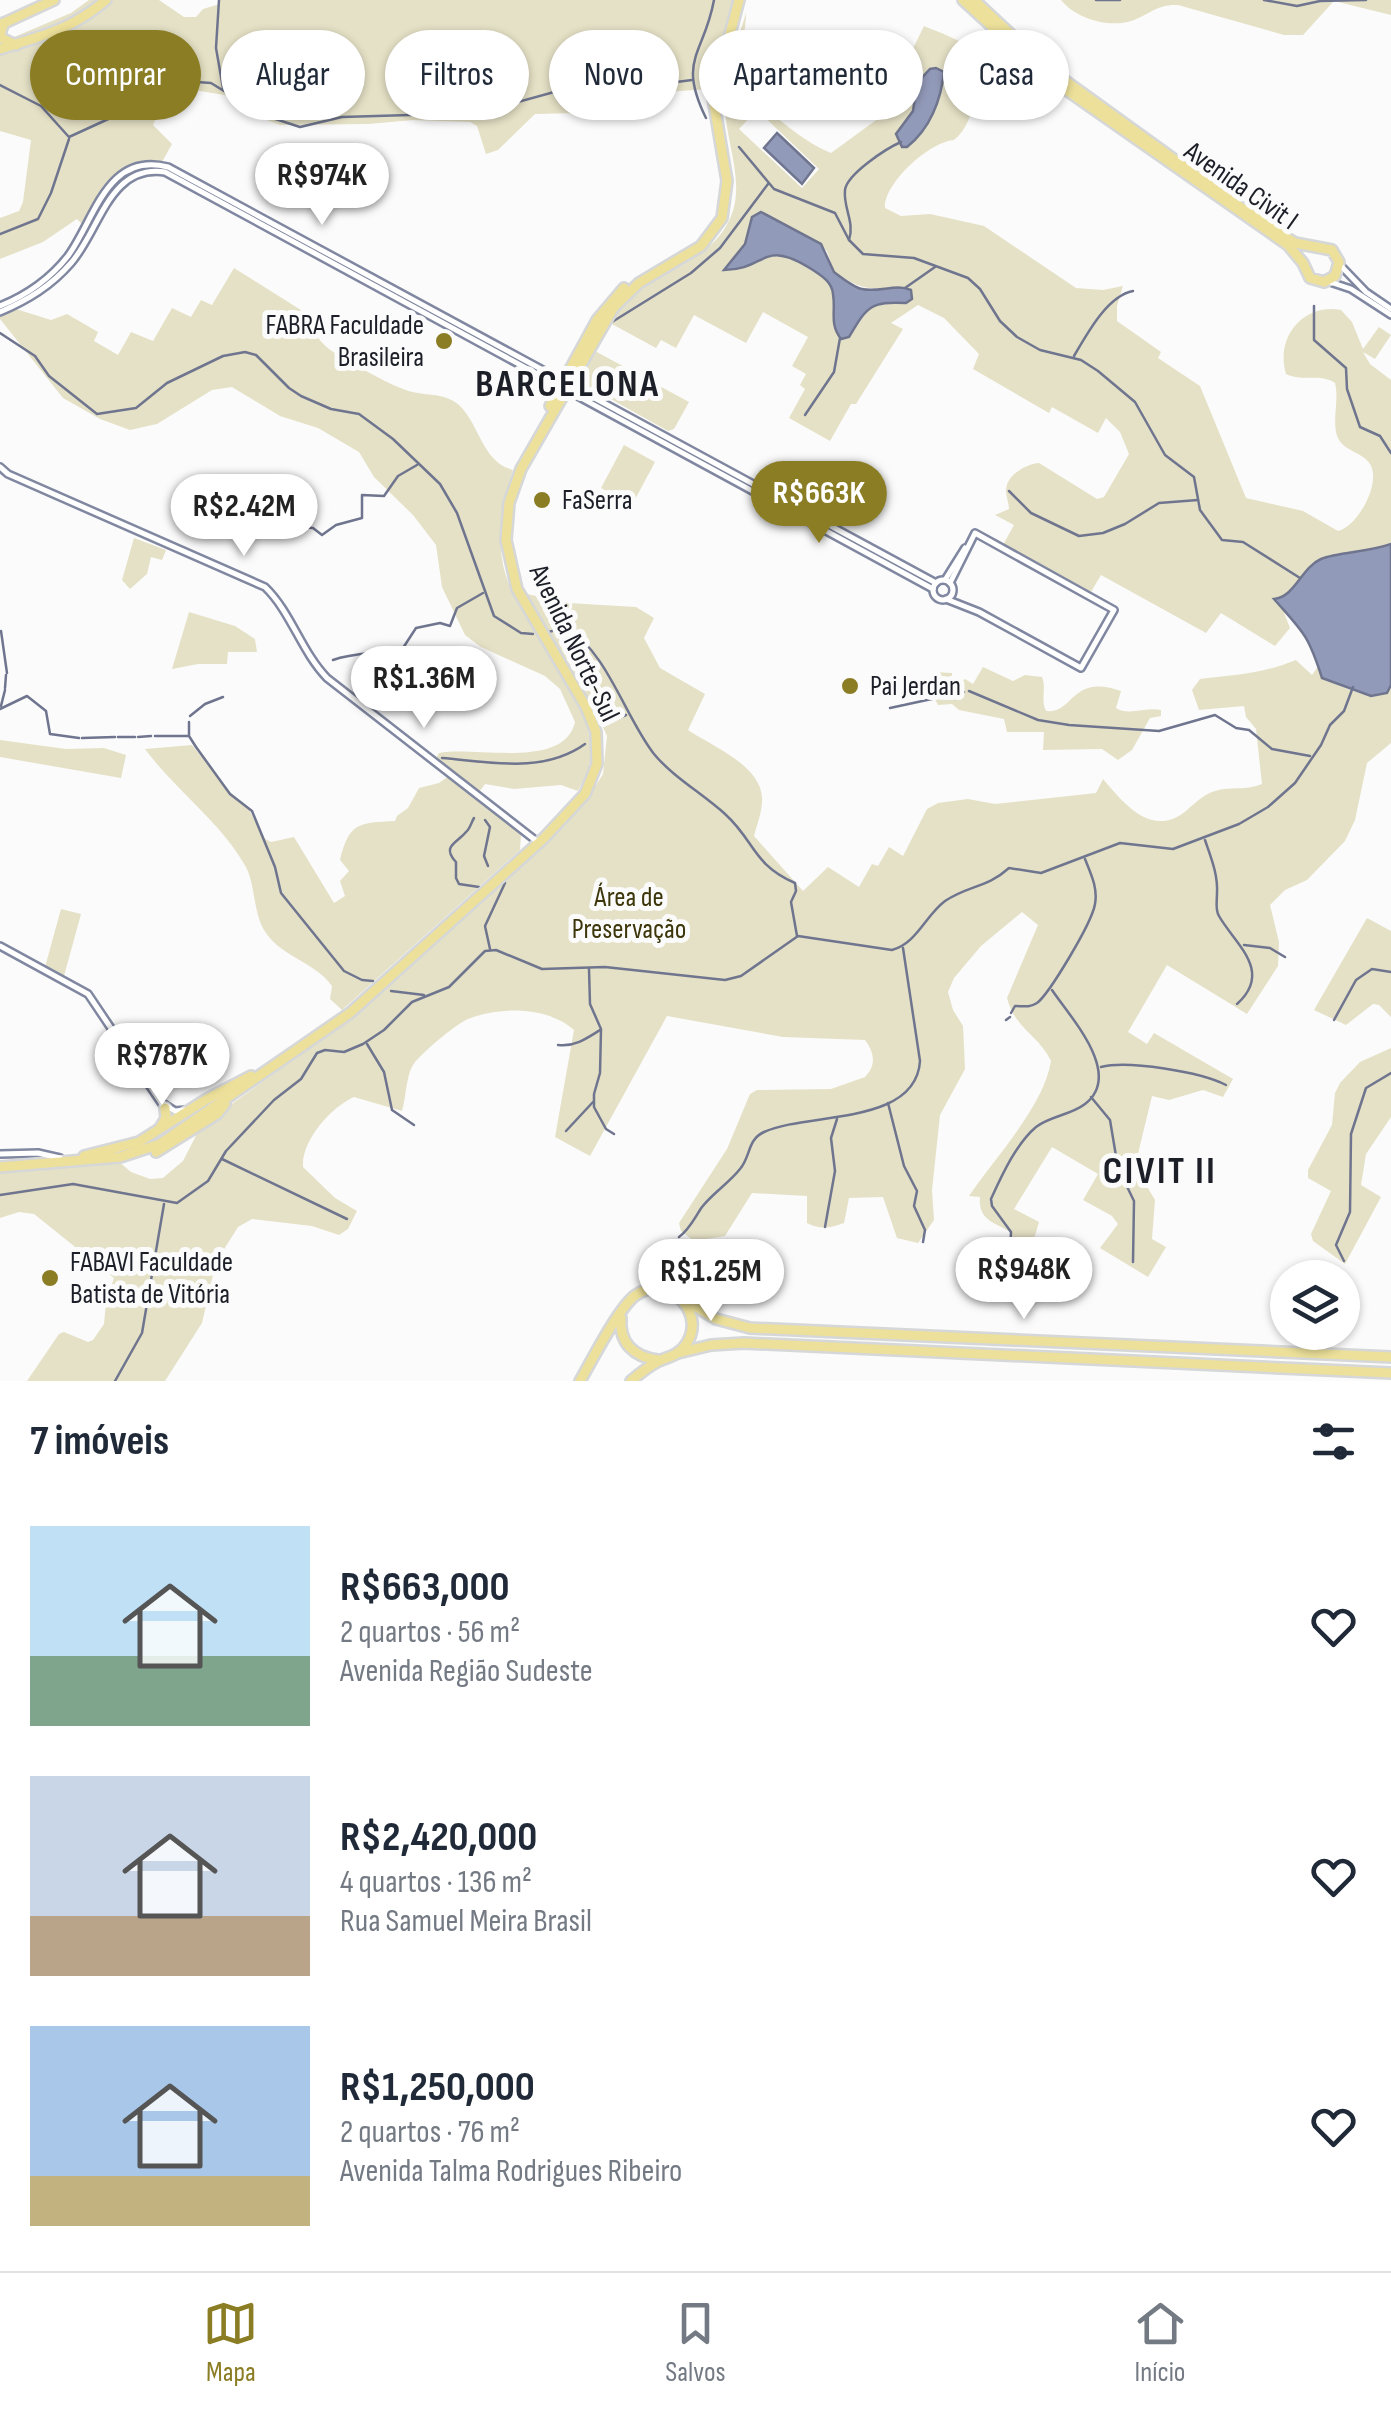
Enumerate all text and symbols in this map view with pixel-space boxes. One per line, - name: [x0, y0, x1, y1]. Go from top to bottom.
- chip: Comprar: [30, 30, 201, 120]
- chip: Alugar: [221, 30, 365, 120]
- chip: Filtros: [385, 30, 529, 120]
- chip: Novo: [549, 30, 679, 120]
- chip: Apartamento: [699, 30, 923, 120]
- chip: Casa: [943, 30, 1069, 120]
- street label: Avenida Civit I: [1177, 134, 1304, 237]
- pin: R$974K: [241, 143, 403, 228]
- text: R$974K: [277, 156, 367, 195]
- place label: FABRA Faculdade Brasileira: [266, 309, 424, 374]
- marker: FABRA Faculdade Brasileira: [433, 330, 455, 352]
- district label: BARCELONA: [475, 362, 661, 407]
- pin: R$663K: [738, 461, 900, 546]
- pin: R$2.42M: [152, 474, 336, 559]
- text: R$663K: [773, 474, 865, 513]
- place label: FaSerra: [562, 484, 633, 517]
- text: R$2.42M: [193, 487, 295, 526]
- marker: FaSerra: [531, 489, 553, 511]
- street label: Avenida Norte-Sul: [521, 558, 626, 727]
- pin: R$1.36M: [332, 646, 516, 731]
- text: R$1.36M: [373, 659, 475, 698]
- place label: Pai Jerdan: [870, 670, 961, 703]
- marker: Pai Jerdan: [839, 675, 861, 697]
- park label: Área de Preservação: [572, 881, 686, 946]
- pin: R$787K: [81, 1023, 243, 1108]
- text: R$787K: [117, 1036, 207, 1075]
- district label: CIVIT II: [1103, 1149, 1217, 1194]
- pin: R$948K: [943, 1237, 1105, 1322]
- pin: R$1.25M: [619, 1239, 803, 1324]
- place label: FABAVI Faculdade Batista de Vitória: [70, 1246, 233, 1311]
- text: R$948K: [977, 1250, 1071, 1289]
- text: R$1.25M: [660, 1252, 762, 1291]
- map controls: [1270, 1260, 1360, 1350]
- button: layers: [1270, 1260, 1360, 1350]
- marker: FABAVI Faculdade Batista de Vitória: [39, 1267, 61, 1289]
- icon: filters: [1306, 1414, 1361, 1469]
- text: 7 imóveis: [30, 1416, 169, 1467]
- text: R$663,000: [340, 1562, 509, 1613]
- icon: home: [110, 1566, 230, 1686]
- icon: heart: [1306, 1599, 1361, 1654]
- text: 2 quartos · 56 m²: [340, 1613, 520, 1652]
- text: Avenida Região Sudeste: [340, 1652, 593, 1691]
- text: R$2,420,000: [340, 1812, 537, 1863]
- icon: home: [110, 1816, 230, 1936]
- icon: heart: [1306, 1849, 1361, 1904]
- text: 4 quartos · 136 m²: [340, 1863, 532, 1902]
- text: Rua Samuel Meira Brasil: [340, 1902, 592, 1941]
- text: R$1,250,000: [340, 2062, 535, 2113]
- icon: home: [110, 2066, 230, 2186]
- icon: heart: [1306, 2099, 1361, 2154]
- text: 2 quartos · 76 m²: [340, 2113, 520, 2152]
- text: Avenida Talma Rodrigues Ribeiro: [340, 2152, 682, 2191]
- tab: Mapa: [203, 2296, 258, 2389]
- tab: Salvos: [665, 2296, 726, 2389]
- tab: Início: [1133, 2296, 1188, 2389]

